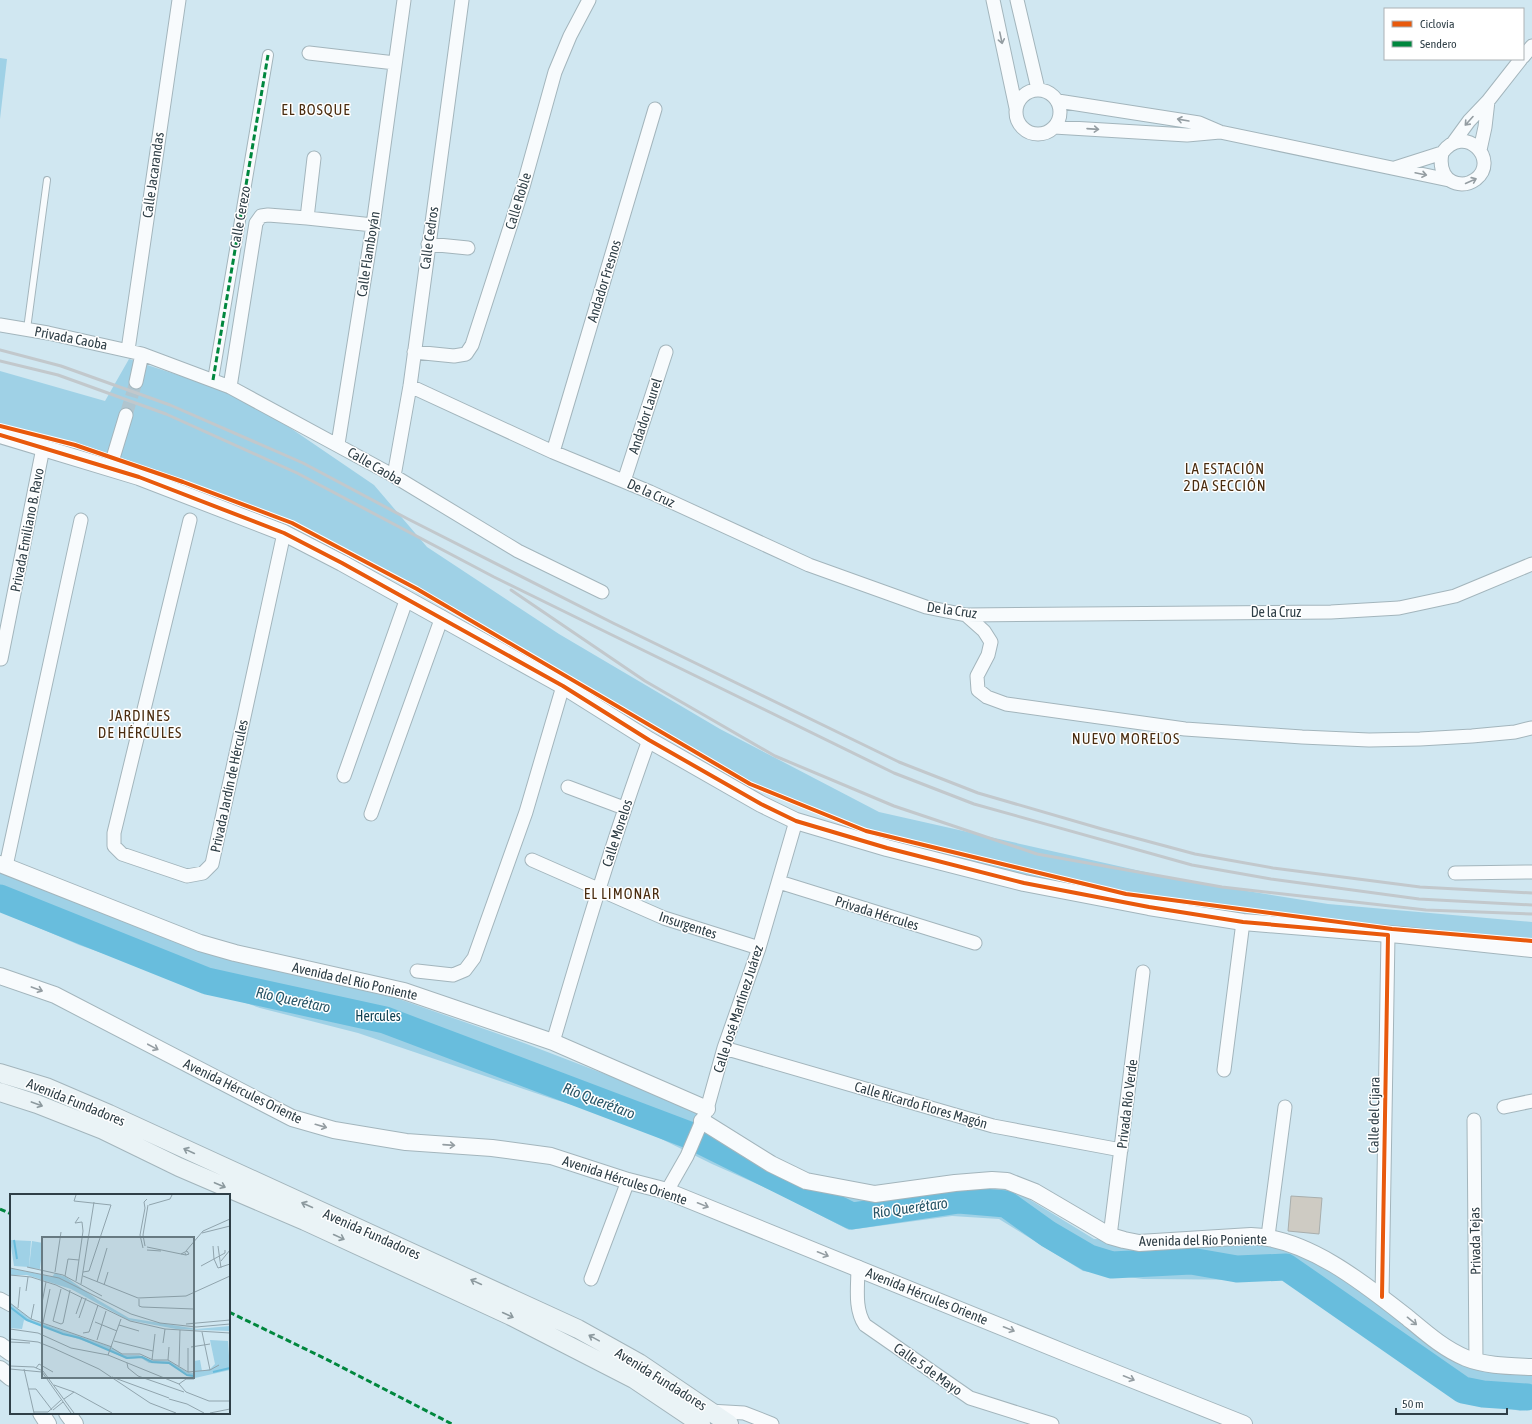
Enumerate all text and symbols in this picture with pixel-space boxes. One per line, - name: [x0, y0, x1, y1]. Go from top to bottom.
- legend: [1384, 8, 1524, 60]
- text: Ciclovía: [1420, 17, 1454, 31]
- one-way arrow: [998, 31, 1006, 44]
- text: Sendero: [1420, 37, 1457, 51]
- district label: EL BOSQUE: [281, 101, 351, 118]
- one-way arrow: [1177, 116, 1190, 124]
- one-way arrow: [1465, 116, 1474, 126]
- one-way arrow: [1086, 126, 1099, 133]
- street label: Calle Jacarandas: [139, 131, 167, 219]
- street label: Calle Roble: [502, 171, 534, 231]
- one-way arrow: [1415, 171, 1428, 179]
- one-way arrow: [1464, 177, 1476, 184]
- street label: Calle Cerezo: [227, 185, 253, 249]
- street label: Calle Cedros: [417, 206, 441, 270]
- street label: Calle Flamboyán: [353, 210, 383, 298]
- street label: Andador Fresnos: [584, 238, 624, 324]
- street label: Privada Caoba: [33, 323, 109, 353]
- street label: Andador Laurel: [625, 376, 665, 456]
- street label: Calle Caoba: [345, 444, 405, 488]
- district label: LA ESTACIÓN 2DA SECCIÓN: [1183, 460, 1267, 494]
- street label: Privada Emiliano B. Ravo: [7, 467, 47, 593]
- street label: De la Cruz: [625, 475, 677, 511]
- street label: De la Cruz: [926, 599, 978, 621]
- street label: De la Cruz: [1251, 604, 1301, 620]
- district label: JARDINES DE HÉRCULES: [98, 707, 182, 741]
- street label: Privada Jardín de Hércules: [207, 718, 251, 854]
- district label: NUEVO MORELOS: [1072, 730, 1180, 747]
- street label: Calle Morelos: [599, 797, 635, 869]
- district label: EL LIMONAR: [584, 885, 660, 902]
- street label: Privada Hércules: [833, 893, 921, 933]
- street label: Insurgentes: [657, 908, 719, 942]
- street label: Calle José Martínez Juárez: [710, 943, 766, 1075]
- street label: Avenida del Río Poniente: [291, 959, 419, 1003]
- water label: Río Querétaro: [254, 983, 332, 1016]
- one-way arrow: [30, 985, 42, 993]
- park label: Hercules: [355, 1008, 401, 1024]
- one-way arrow: [147, 1044, 159, 1051]
- street label: Avenida Hércules Oriente: [181, 1055, 305, 1127]
- street label: Privada Río Verde: [1114, 1058, 1140, 1150]
- street label: Avenida Fundadores: [24, 1075, 128, 1129]
- street label: Calle del Cíjara: [1365, 1077, 1383, 1153]
- street label: Calle Ricardo Flores Magón: [853, 1078, 989, 1132]
- water label: Río Querétaro: [561, 1079, 638, 1122]
- one-way arrow: [31, 1101, 43, 1109]
- one-way arrow: [314, 1123, 327, 1130]
- one-way arrow: [442, 1141, 455, 1148]
- one-way arrow: [183, 1147, 195, 1154]
- street label: Avenida Hércules Oriente: [561, 1152, 689, 1208]
- one-way arrow: [214, 1182, 226, 1189]
- inset map: [10, 1194, 230, 1414]
- water label: Río Querétaro: [871, 1194, 949, 1221]
- one-way arrow: [302, 1200, 314, 1208]
- one-way arrow: [696, 1202, 708, 1210]
- street label: Avenida Fundadores: [321, 1205, 423, 1263]
- street label: Privada Tejas: [1466, 1207, 1484, 1275]
- street label: Avenida del Río Poniente: [1139, 1231, 1267, 1249]
- one-way arrow: [333, 1234, 345, 1241]
- one-way arrow: [817, 1250, 829, 1258]
- street label: Avenida Hércules Oriente: [864, 1264, 990, 1328]
- one-way arrow: [471, 1278, 483, 1285]
- one-way arrow: [502, 1312, 514, 1319]
- one-way arrow: [1407, 1316, 1417, 1325]
- one-way arrow: [1002, 1326, 1014, 1334]
- one-way arrow: [588, 1333, 600, 1341]
- street label: Calle 5 de Mayo: [891, 1340, 965, 1398]
- street label: Avenida Fundadores: [612, 1344, 710, 1414]
- one-way arrow: [1122, 1375, 1134, 1383]
- scale bar: [1396, 1390, 1507, 1416]
- text: 50 m: [1402, 1397, 1424, 1411]

